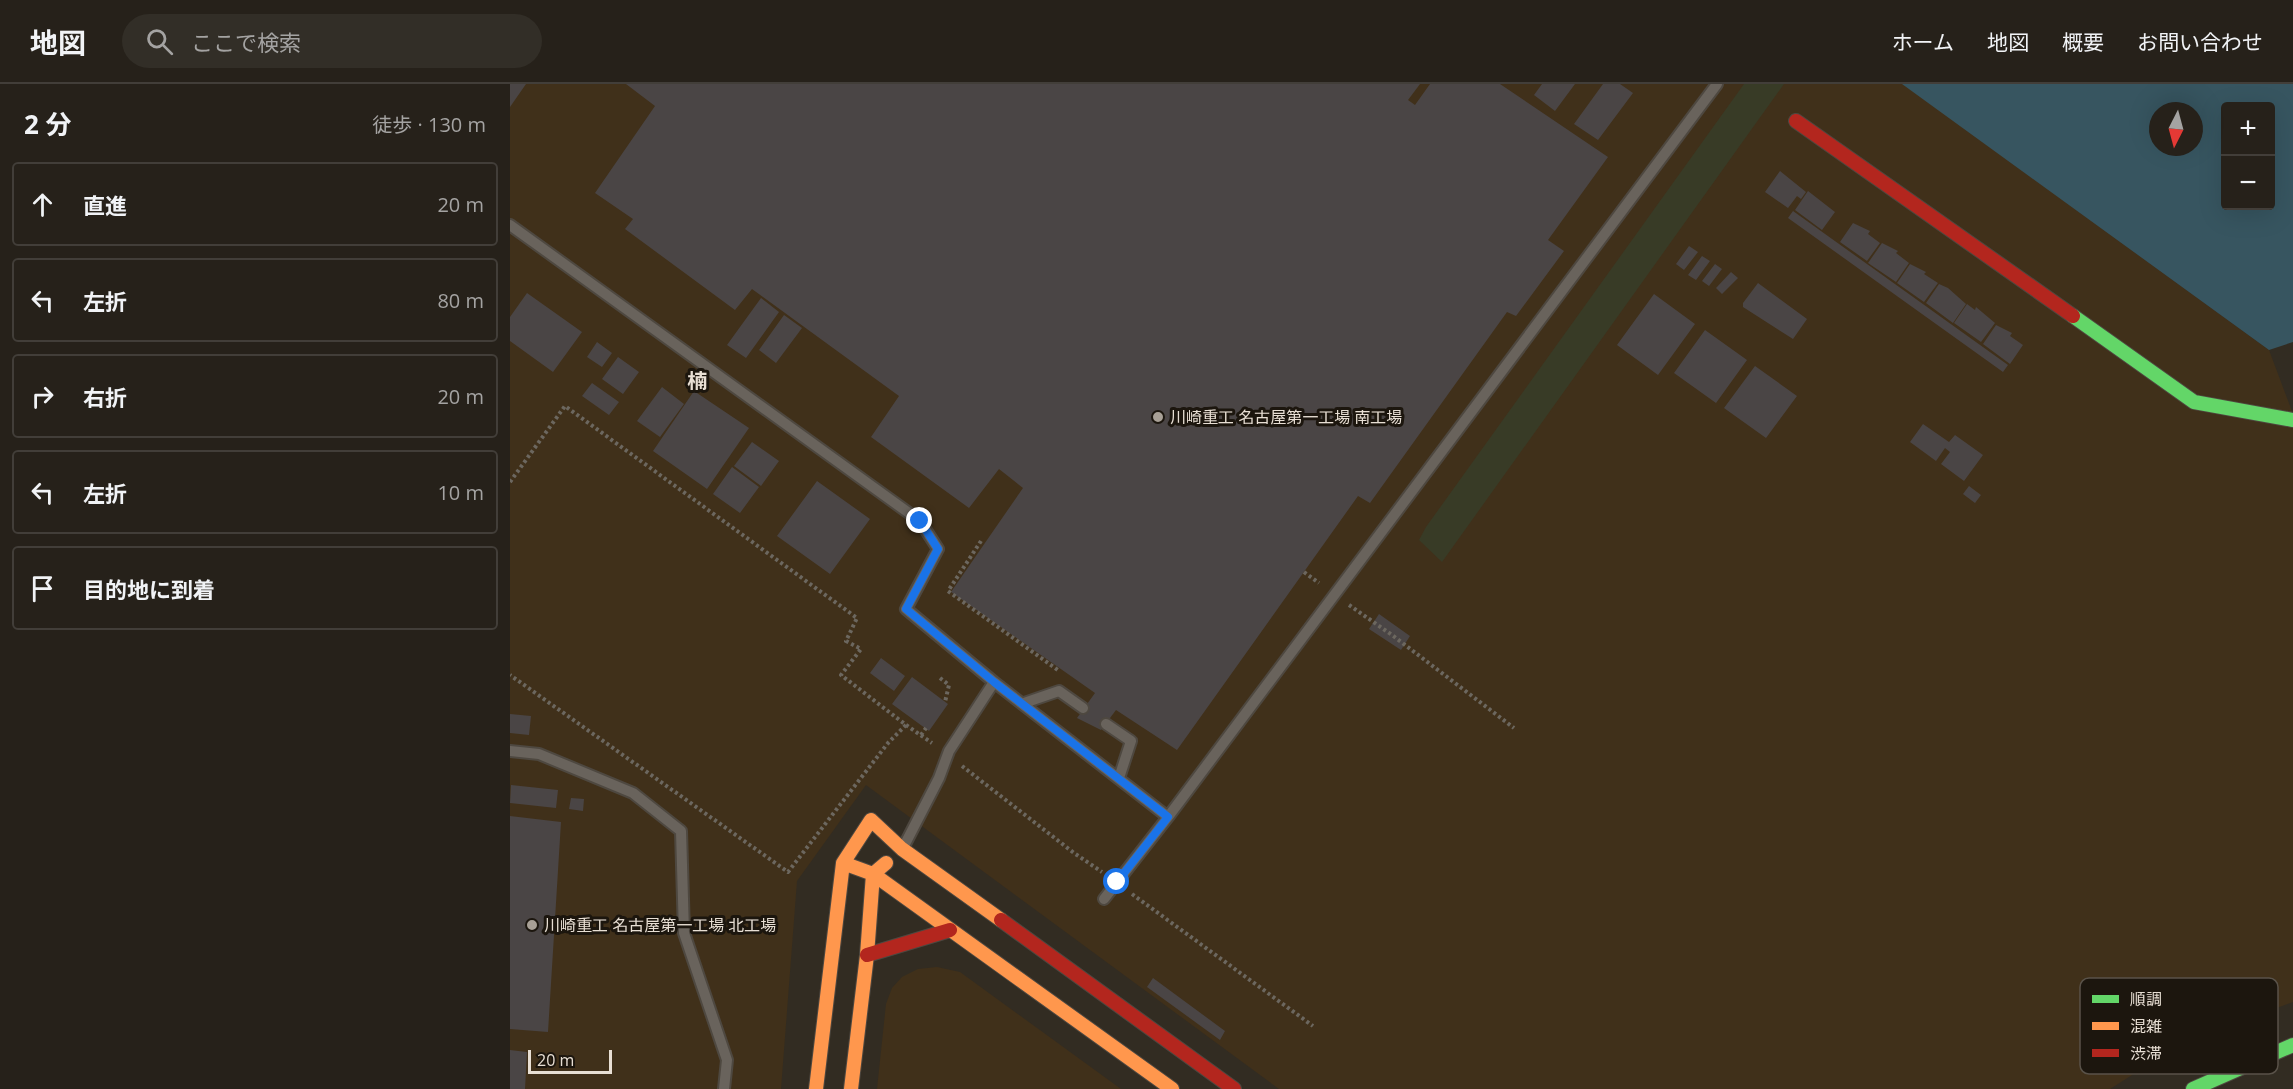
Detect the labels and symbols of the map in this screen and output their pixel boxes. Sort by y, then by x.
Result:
north arrow [2149,102,2203,156]
district label: 楠 [687,367,707,394]
place label: 川崎重工 名古屋第一工場 南工場 [1170,406,1402,428]
marker: 川崎重工 名古屋第一工場 南工場 [1151,410,1165,424]
route end [906,507,932,533]
route start [1103,868,1129,894]
place label: 川崎重工 名古屋第一工場 北工場 [544,914,776,936]
marker: 川崎重工 名古屋第一工場 北工場 [525,918,539,932]
legend [2080,978,2278,1074]
text: 順調 [2130,988,2162,1010]
text: 混雑 [2130,1015,2162,1037]
text: 渋滞 [2130,1042,2162,1064]
scale bar [528,1047,612,1074]

